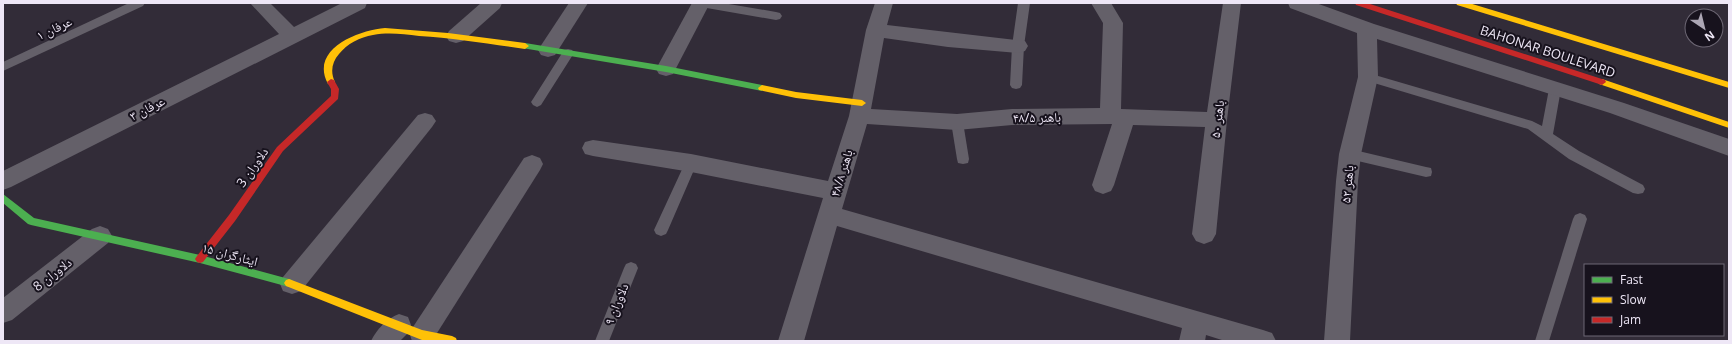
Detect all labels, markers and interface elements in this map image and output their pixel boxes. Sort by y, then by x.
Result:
north arrow [1684,8,1724,48]
street label: عرفان ۱ [33,12,75,44]
street label: BAHONAR BOULEVARD [1478,21,1618,81]
text: N [1702,28,1718,45]
street label: عرفان ۳ [126,91,168,125]
street label: باهنر ۵۰ [1206,99,1228,139]
street label: باهنر ۴۸/۵ [1013,108,1061,126]
street label: دلاوران 3 [232,144,272,190]
street label: باهنر ۴۸/۸ [825,147,857,199]
street label: باهنر ۵۲ [1336,164,1358,204]
street label: ایثارگران ۱۵ [200,238,260,270]
street label: دلاوران 8 [29,253,75,295]
legend [1584,264,1724,336]
text: Fast [1620,271,1643,288]
street label: دلاوران ۹ [600,281,632,327]
text: Slow [1620,291,1647,308]
text: Jam [1619,311,1641,328]

